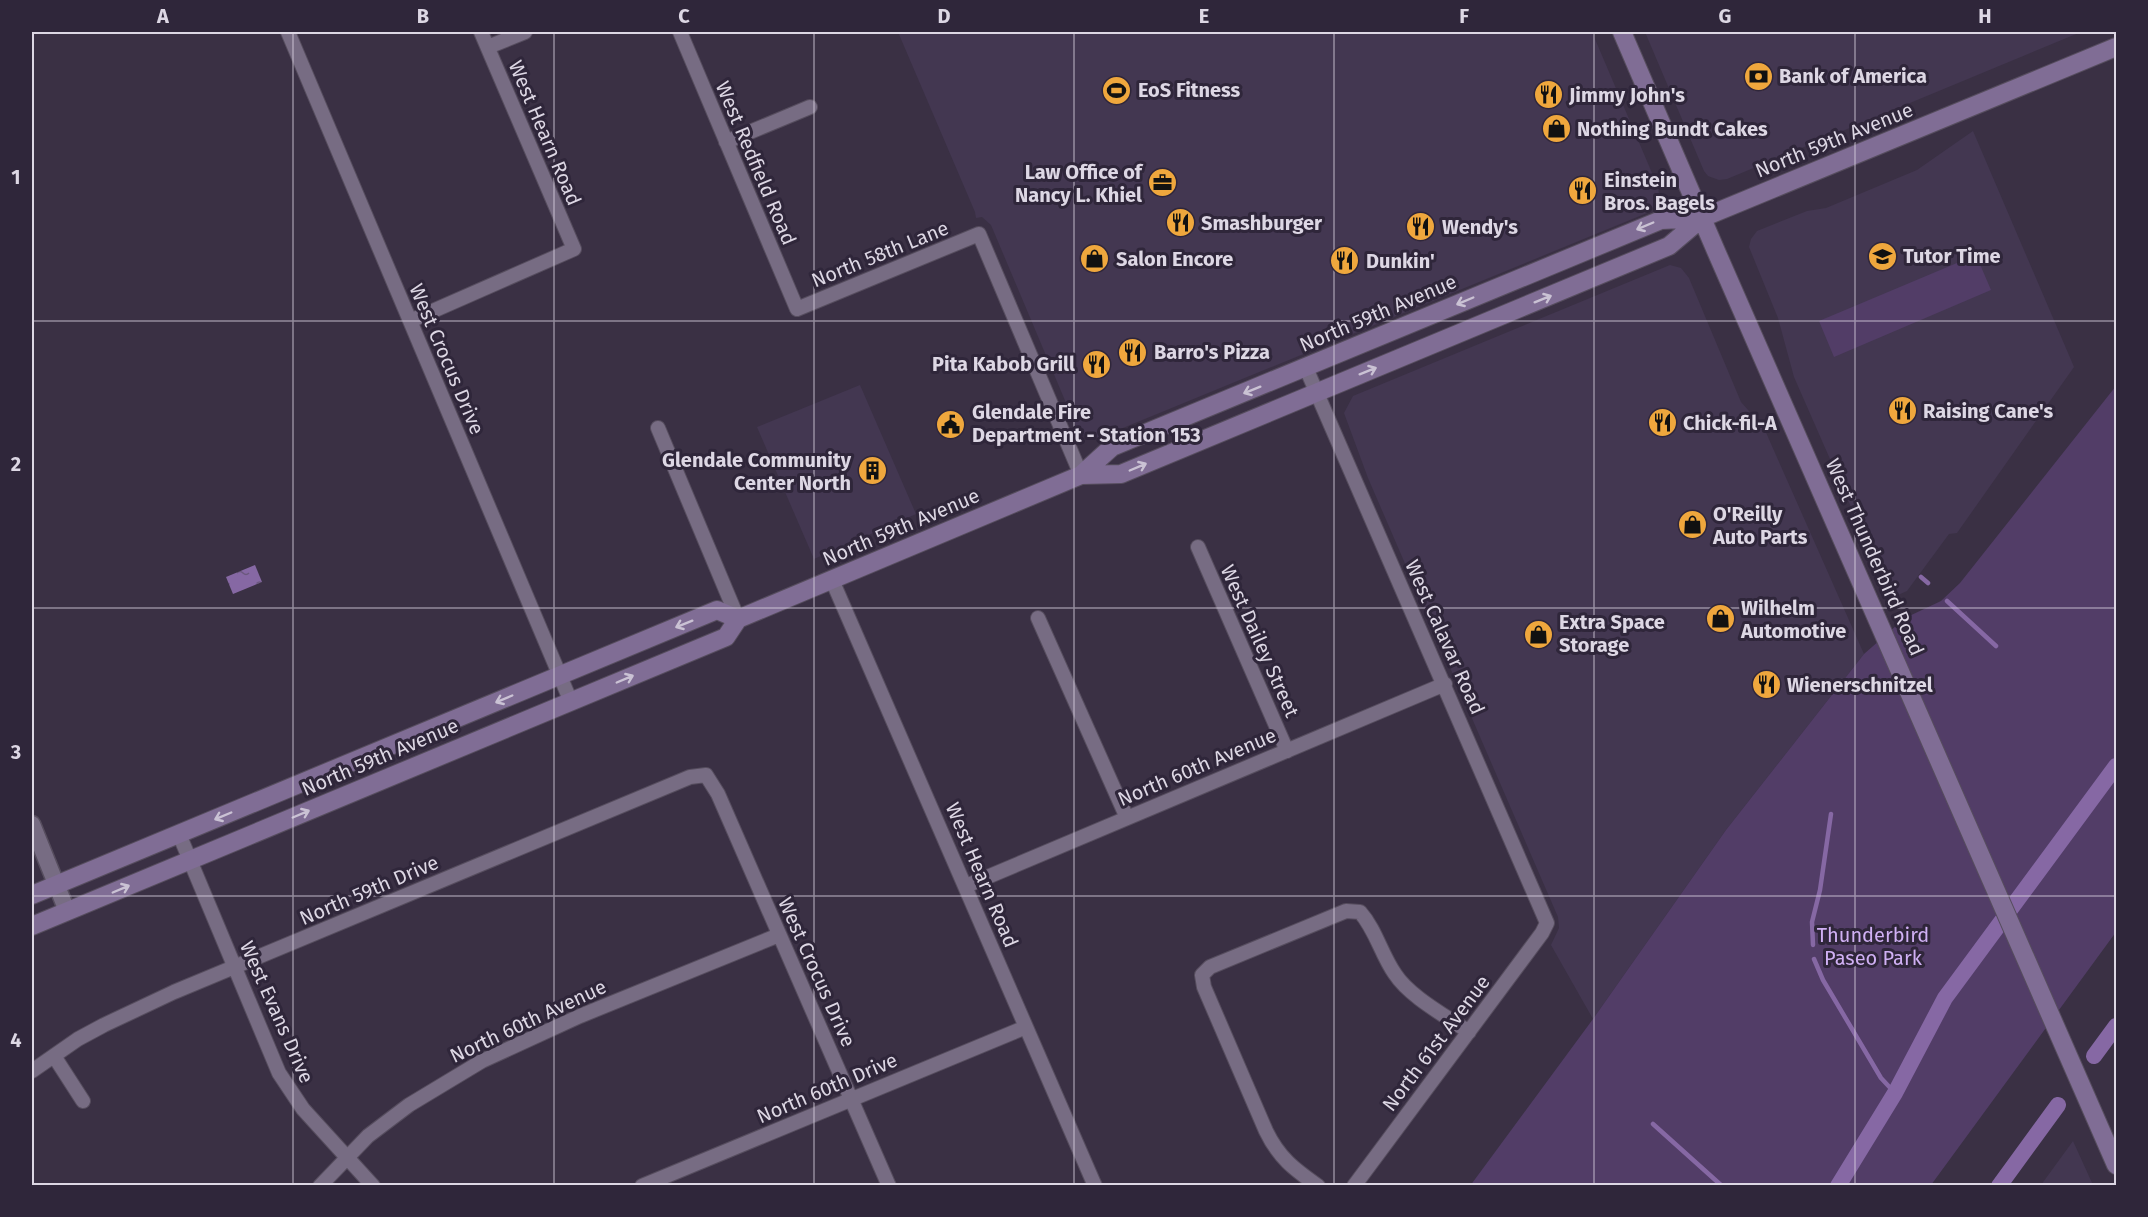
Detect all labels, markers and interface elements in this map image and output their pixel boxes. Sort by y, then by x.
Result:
text: A [156,4,170,28]
text: B [417,4,429,28]
text: C [678,4,690,28]
text: D [937,4,951,28]
text: E [1199,4,1209,28]
text: F [1459,4,1469,28]
text: G [1719,4,1731,28]
text: H [1978,4,1992,28]
street label: West Hearn Road [504,57,586,209]
bank icon: Bank of America [1742,60,1774,92]
place label: Bank of America [1779,64,1927,88]
sports icon: EoS Fitness [1101,74,1133,106]
street label: West Redfield Road [711,78,801,248]
place label: EoS Fitness [1138,78,1241,102]
restaurant icon: Jimmy John's [1532,79,1564,111]
place label: Jimmy John's [1568,83,1685,107]
street label: North 59th Avenue [1752,97,1916,183]
shop icon: Nothing Bundt Cakes [1540,113,1572,145]
place label: Nothing Bundt Cakes [1577,117,1768,141]
place label: Law Office of Nancy L. Khiel [1015,160,1144,207]
text: 1 [11,165,21,189]
office icon: Law Office of Nancy L. Khiel [1147,167,1179,199]
place label: Einstein Bros. Bagels [1604,168,1715,215]
restaurant icon: Einstein Bros. Bagels [1567,175,1599,207]
restaurant icon: Smashburger [1164,207,1196,239]
place label: Smashburger [1201,211,1323,235]
restaurant icon: Wendy's [1405,211,1437,243]
place label: Wendy's [1442,215,1518,239]
street label: North 58th Lane [808,216,952,292]
one-way arrow [1636,221,1655,232]
school or university icon: Tutor Time [1866,240,1898,272]
shop icon: Salon Encore [1079,243,1111,275]
place label: Tutor Time [1903,244,2001,268]
restaurant icon: Dunkin' [1329,245,1361,277]
place label: Salon Encore [1116,247,1233,271]
place label: Dunkin' [1366,249,1435,273]
street label: North 59th Avenue [1296,269,1460,357]
street label: West Crocus Drive [404,280,490,438]
one-way arrow [1533,293,1552,304]
one-way arrow [1456,296,1475,307]
restaurant icon: Barro's Pizza [1117,336,1149,368]
place label: Barro's Pizza [1154,340,1270,364]
restaurant icon: Pita Kabob Grill [1080,348,1112,380]
place label: Pita Kabob Grill [932,352,1075,376]
one-way arrow [1358,365,1376,376]
one-way arrow [1244,385,1262,396]
restaurant icon: Raising Cane's [1886,395,1918,427]
place label: Raising Cane's [1923,399,2054,423]
place label: Glendale Fire Department - Station 153 [972,400,1201,447]
restaurant icon: Chick-fil-A [1646,407,1678,439]
public building icon: Glendale Fire Department - Station 153 [935,408,967,440]
place label: Chick-fil-A [1683,411,1778,435]
place label: Glendale Community Center North [662,448,852,495]
text: 2 [11,452,21,476]
building icon: Glendale Community Center North [856,455,888,487]
street label: West Thunderbird Road [1821,455,1929,659]
one-way arrow [1128,461,1147,472]
street label: North 59th Avenue [819,483,983,571]
place label: O'Reilly Auto Parts [1712,502,1808,549]
shop icon: O'Reilly Auto Parts [1676,509,1708,541]
street label: West Calavar Road [1400,556,1490,718]
street label: West Dailey Street [1216,561,1305,722]
place label: Wilhelm Automotive [1740,596,1846,643]
shop icon: Wilhelm Automotive [1704,603,1736,635]
place label: Extra Space Storage [1559,610,1665,657]
shop icon: Extra Space Storage [1522,618,1554,650]
one-way arrow [676,619,694,630]
restaurant icon: Wienerschnitzel [1750,669,1782,701]
one-way arrow [615,673,633,685]
place label: Wienerschnitzel [1787,673,1933,697]
one-way arrow [495,694,514,705]
street label: North 59th Avenue [298,713,462,801]
street label: North 60th Avenue [1114,723,1280,811]
text: 3 [10,740,21,764]
street label: West Hearn Road [941,799,1023,951]
one-way arrow [291,808,310,819]
one-way arrow [214,811,232,822]
street label: North 59th Drive [296,850,442,930]
one-way arrow [111,883,130,894]
street label: West Crocus Drive [773,893,861,1051]
park label: Thunderbird Paseo Park [1817,923,1929,970]
street label: West Evans Drive [235,937,319,1087]
street label: North 61st Avenue [1377,970,1495,1116]
street label: North 60th Avenue [446,974,610,1068]
text: 4 [10,1028,22,1052]
street label: North 60th Drive [753,1048,901,1128]

